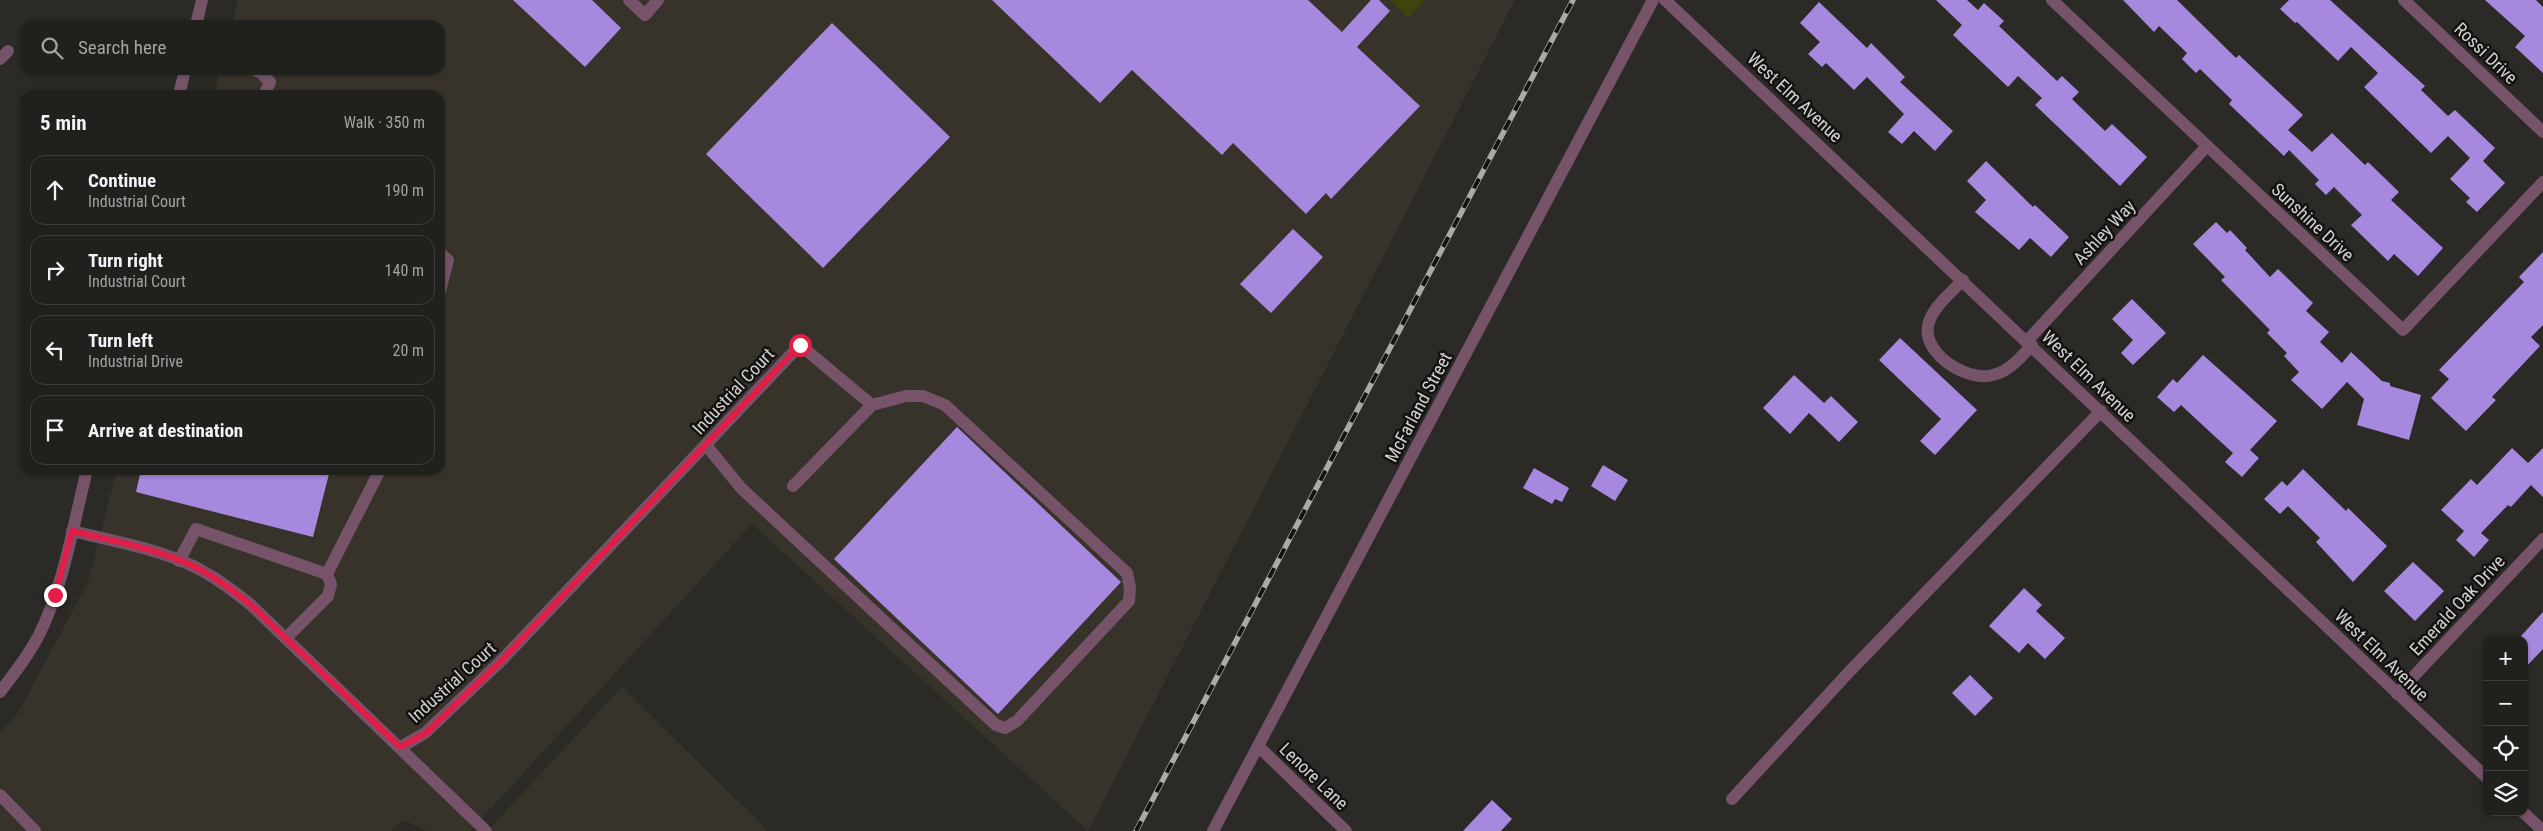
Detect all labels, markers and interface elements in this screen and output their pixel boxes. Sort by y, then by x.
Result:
street label: Rossi Drive [2450,18,2522,88]
search box [20,20,445,75]
icon: search [38,34,66,62]
text: Search here [78,36,166,59]
street label: West Elm Avenue [1743,48,1847,146]
text: 5 min [40,111,87,135]
text: Walk · 350 m [344,113,425,132]
text: Continue [88,169,156,192]
icon: ahead [41,176,69,204]
street label: Sunshine Drive [2267,179,2359,265]
text: 190 m [385,181,424,200]
text: Industrial Court [88,192,186,211]
street label: Ashley Way [2069,195,2140,269]
text: Turn right [88,249,163,272]
icon: right [41,256,69,284]
text: 140 m [385,261,424,280]
text: Industrial Court [88,272,186,291]
street label: West Elm Avenue [2038,326,2140,426]
text: Turn left [88,329,153,352]
route start [789,334,812,357]
icon: left [41,336,69,364]
text: 20 m [392,341,424,360]
street label: Industrial Court [688,344,778,438]
street label: McFarland Street [1380,349,1456,465]
text: Industrial Drive [88,352,183,371]
icon: arrive [41,416,69,444]
text: Arrive at destination [88,419,243,442]
street label: Emerald Oak Drive [2405,550,2509,660]
route end [44,584,67,607]
street label: West Elm Avenue [2331,605,2433,705]
map controls [2483,636,2528,816]
button: + [2483,636,2528,681]
street label: Industrial Court [404,637,500,727]
button: − [2483,681,2528,726]
button: locate [2483,726,2528,771]
street label: Lenore Lane [1275,738,1353,814]
button: layers [2483,771,2528,816]

